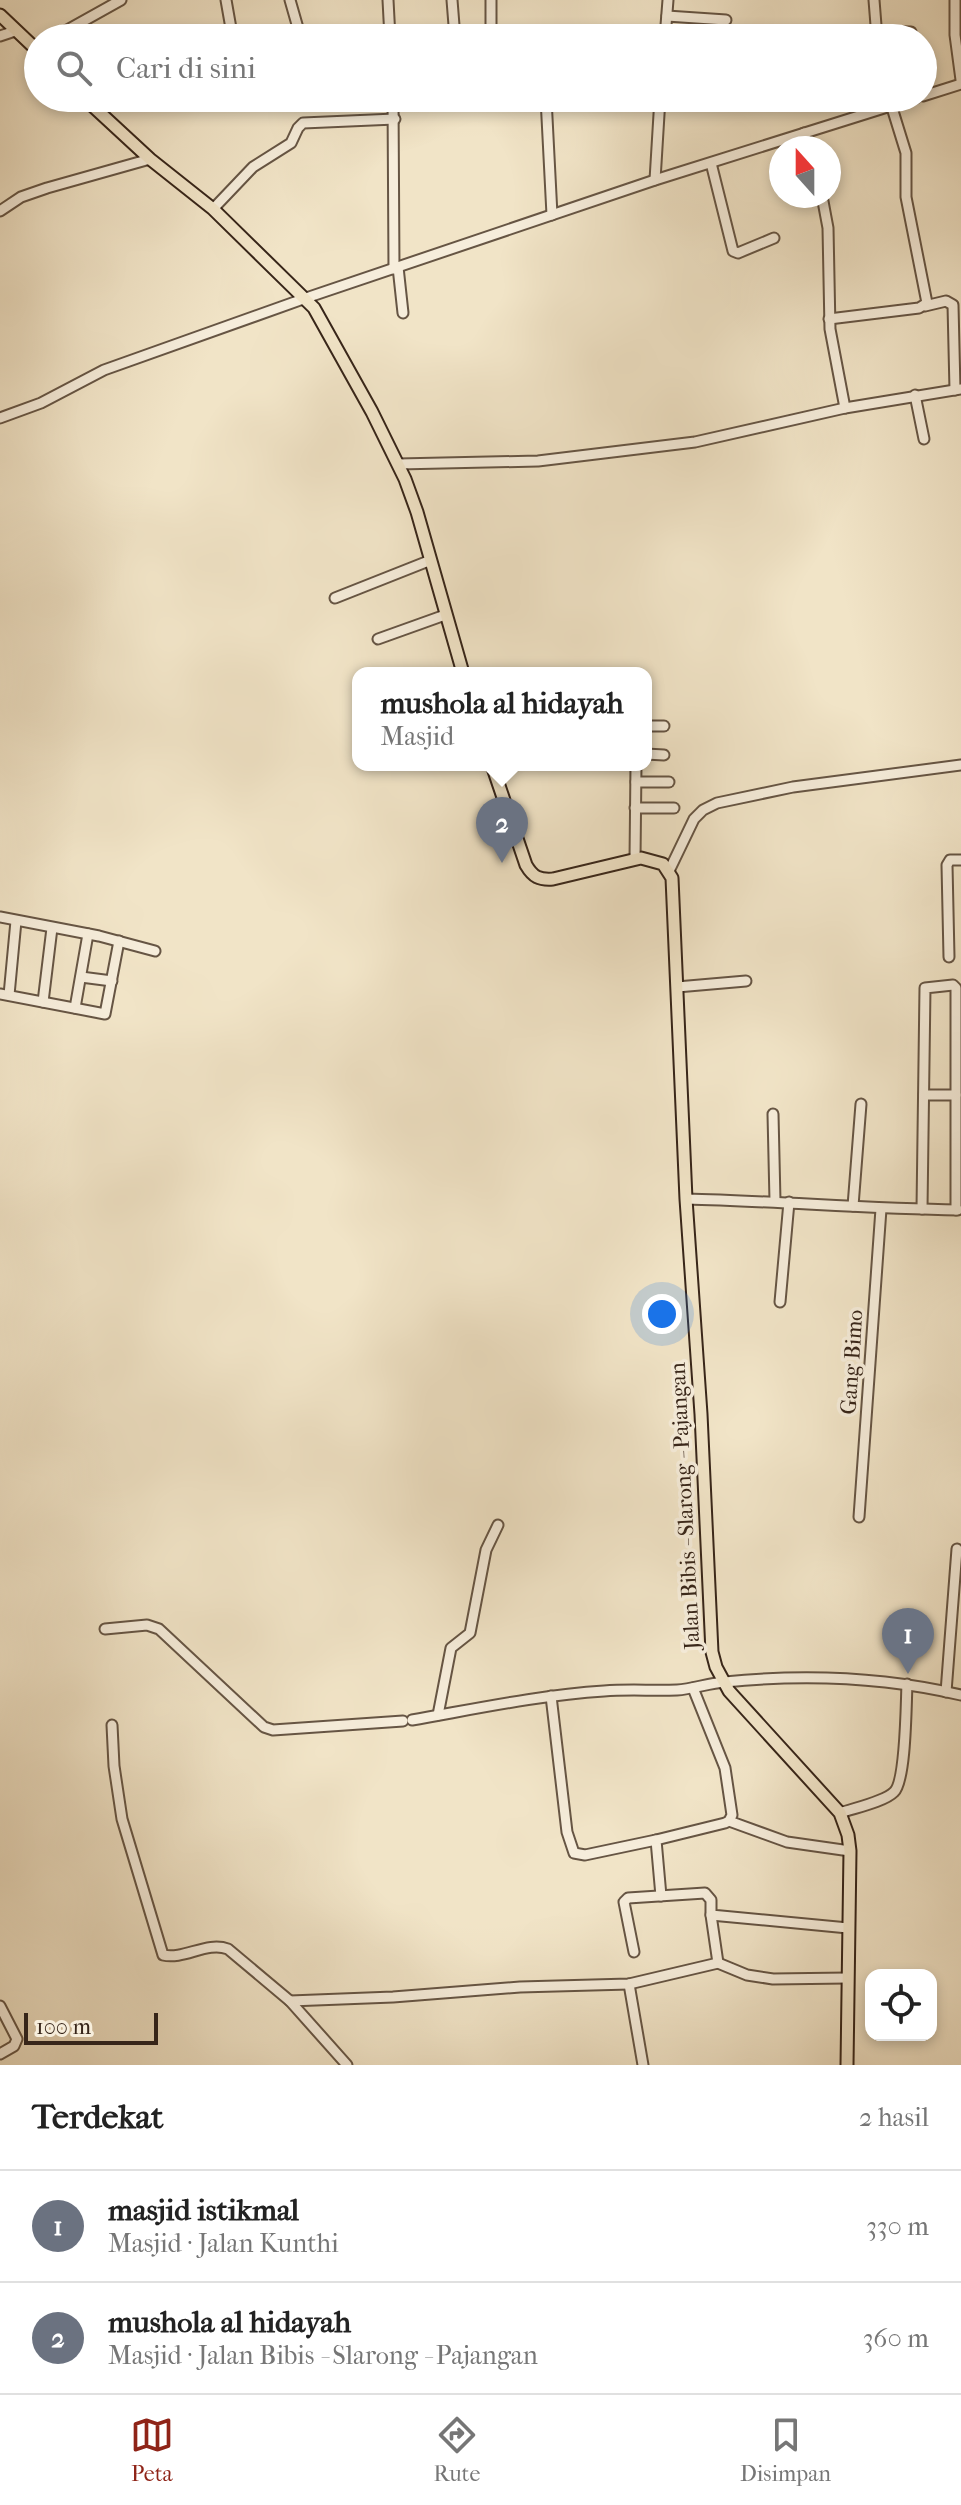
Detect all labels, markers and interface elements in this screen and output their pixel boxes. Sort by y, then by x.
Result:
search box [24,24,937,112]
icon: search [52,46,96,90]
text: Cari di sini [116,51,256,86]
north arrow [769,136,841,208]
popup [352,667,652,771]
text: mushola al hidayah [380,686,624,721]
text: Masjid [380,721,454,752]
pin: 2 [476,797,528,863]
your location [642,1294,682,1334]
street label: Gang Bimo [835,1309,869,1415]
street label: Jalan Bibis - Slarong - Pajangan [664,1362,706,1652]
pin: 1 [882,1608,934,1674]
map controls [865,1969,937,2041]
button: locate [865,1969,937,2041]
scale bar [24,2009,158,2045]
text: 100 m [36,2014,91,2040]
text: Terdekat [32,2097,163,2137]
text: 2 hasil [859,2102,929,2133]
text: masjid istikmal [108,2193,299,2228]
text: 1 [53,2211,63,2242]
text: 330 m [866,2211,929,2242]
text: Masjid · Jalan Kunthi [108,2228,339,2259]
text: mushola al hidayah [108,2305,351,2340]
text: 2 [51,2323,65,2354]
text: 360 m [863,2323,929,2354]
text: Masjid · Jalan Bibis - Slarong - Pajangan [108,2340,538,2371]
tab: Peta [130,2413,174,2487]
tab: Rute [434,2413,480,2487]
tab: Disimpan [740,2413,831,2487]

